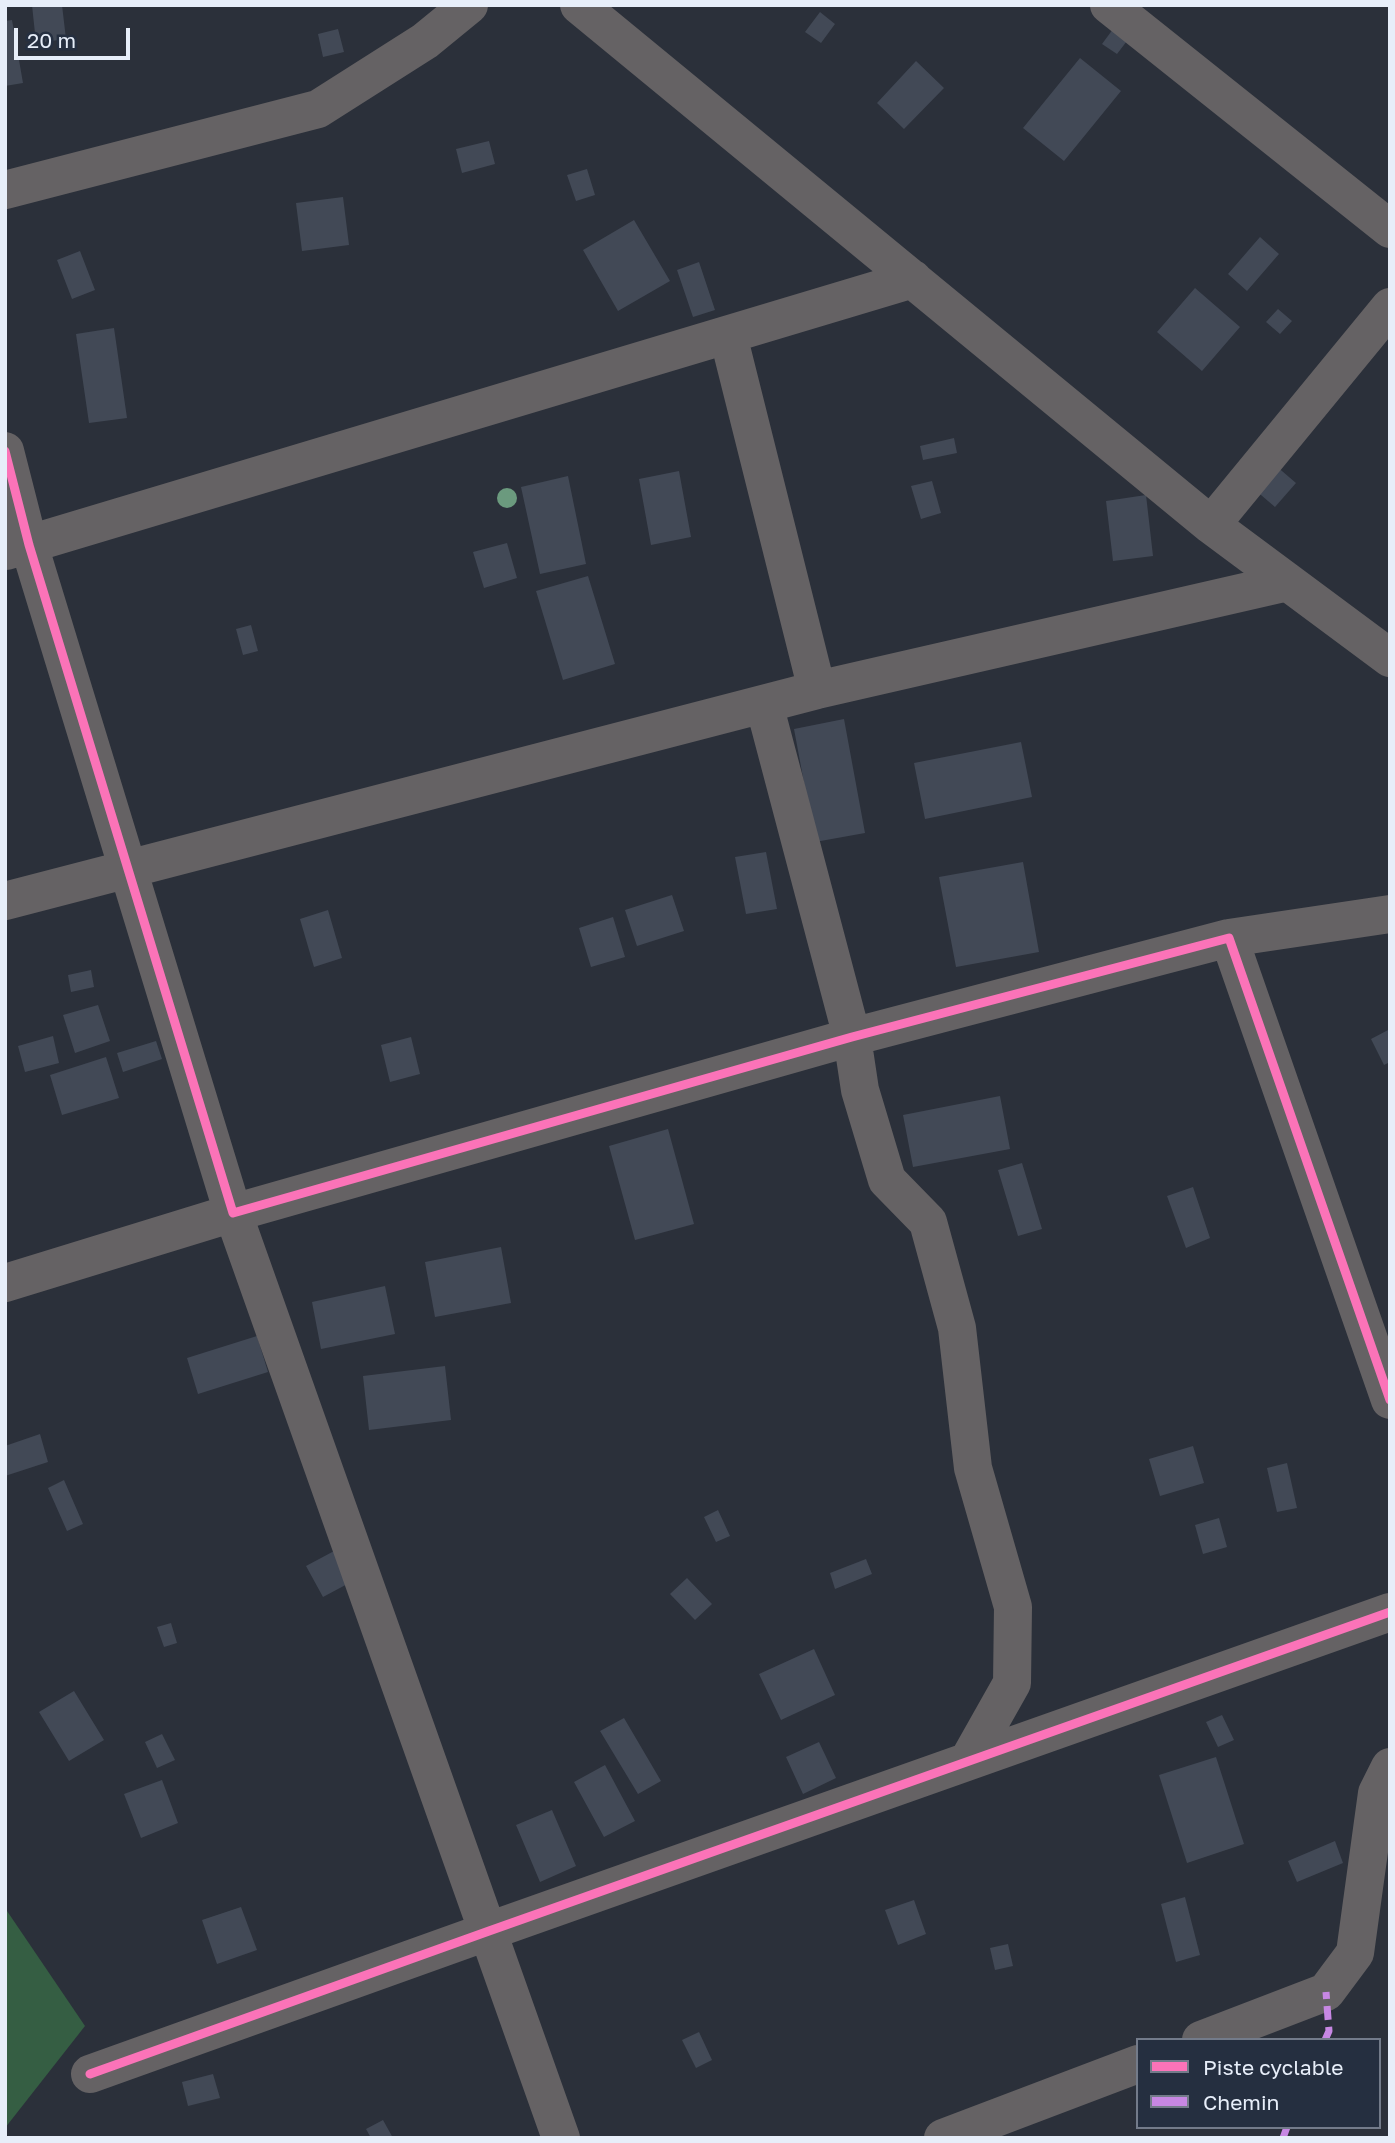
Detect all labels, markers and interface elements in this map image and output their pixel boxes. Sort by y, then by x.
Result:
scale bar [18,14,133,58]
text: 20 m [27,27,76,53]
legend [1136,2038,1381,2129]
text: Piste cyclable [1203,2054,1343,2080]
text: Chemin [1203,2089,1280,2115]

